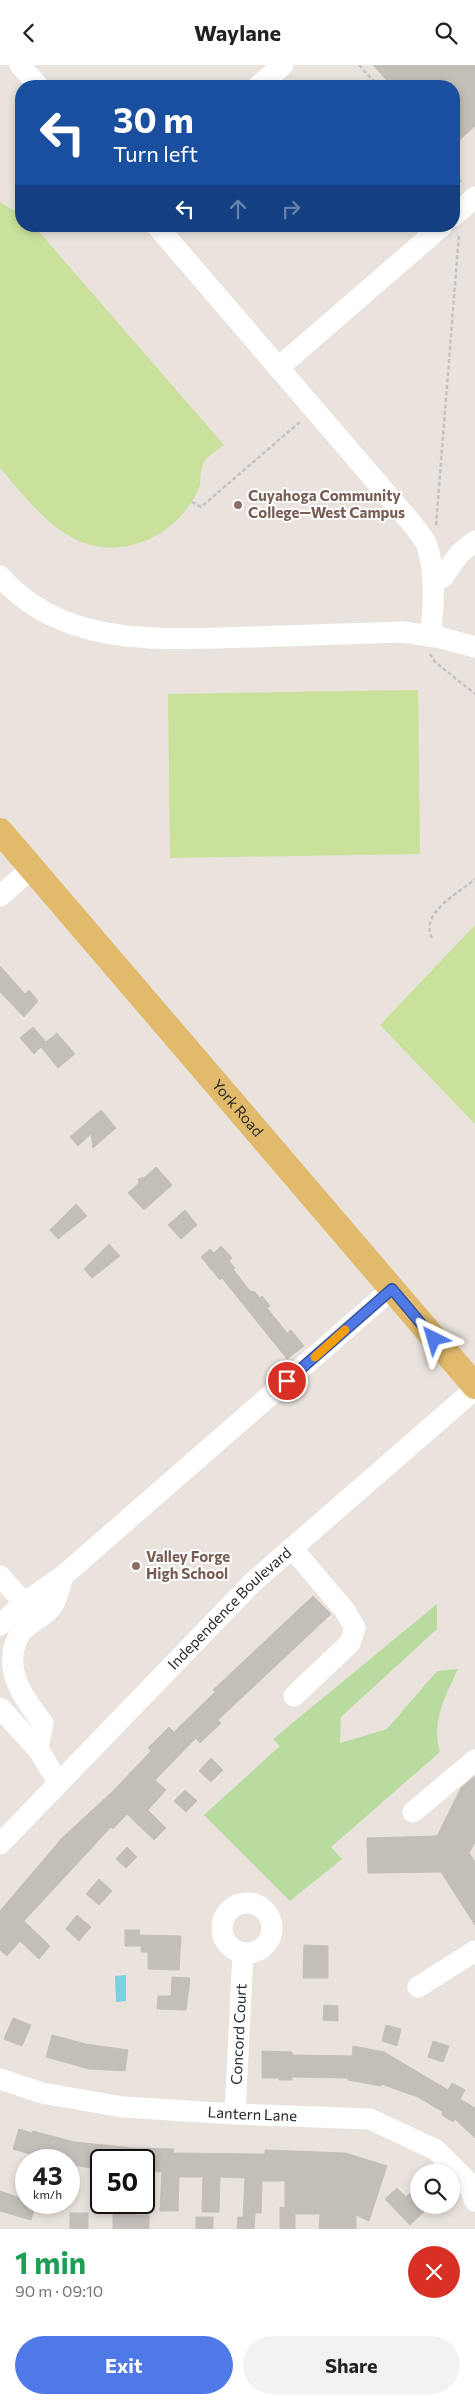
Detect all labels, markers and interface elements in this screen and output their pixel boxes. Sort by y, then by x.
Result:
icon: back [15,19,43,47]
text: Waylane [194,19,281,46]
icon: search [432,19,460,47]
text: 30 m [113,97,194,140]
icon: left [30,100,95,165]
text: Turn left [113,140,198,167]
icon: left [171,195,199,223]
icon: ahead [224,195,252,223]
icon: right [277,195,305,223]
place label: Cuyahoga Community College—West Campus [248,486,405,521]
marker: Cuyahoga Community College—West Campus [232,499,244,511]
street label: York Road [209,1075,268,1140]
position arrow [407,1312,459,1364]
pin [266,1360,308,1402]
icon: arrive [273,1367,301,1395]
street label: Independence Boulevard [163,1543,295,1673]
place label: Valley Forge High School [146,1547,230,1582]
marker: Valley Forge High School [130,1560,142,1572]
street label: Concord Court [226,1983,249,2085]
street label: Lantern Lane [207,2102,297,2124]
speed limit sign: 50 [90,2149,155,2214]
text: 43 [33,2160,62,2190]
map controls [410,2164,460,2214]
button: search [410,2164,460,2214]
text: km/h [33,2187,62,2201]
text: 1 min [15,2243,86,2280]
button: close [408,2246,460,2298]
text: 90 m · 09:10 [15,2281,103,2300]
button: Exit [15,2336,233,2394]
button: Share [243,2336,460,2394]

